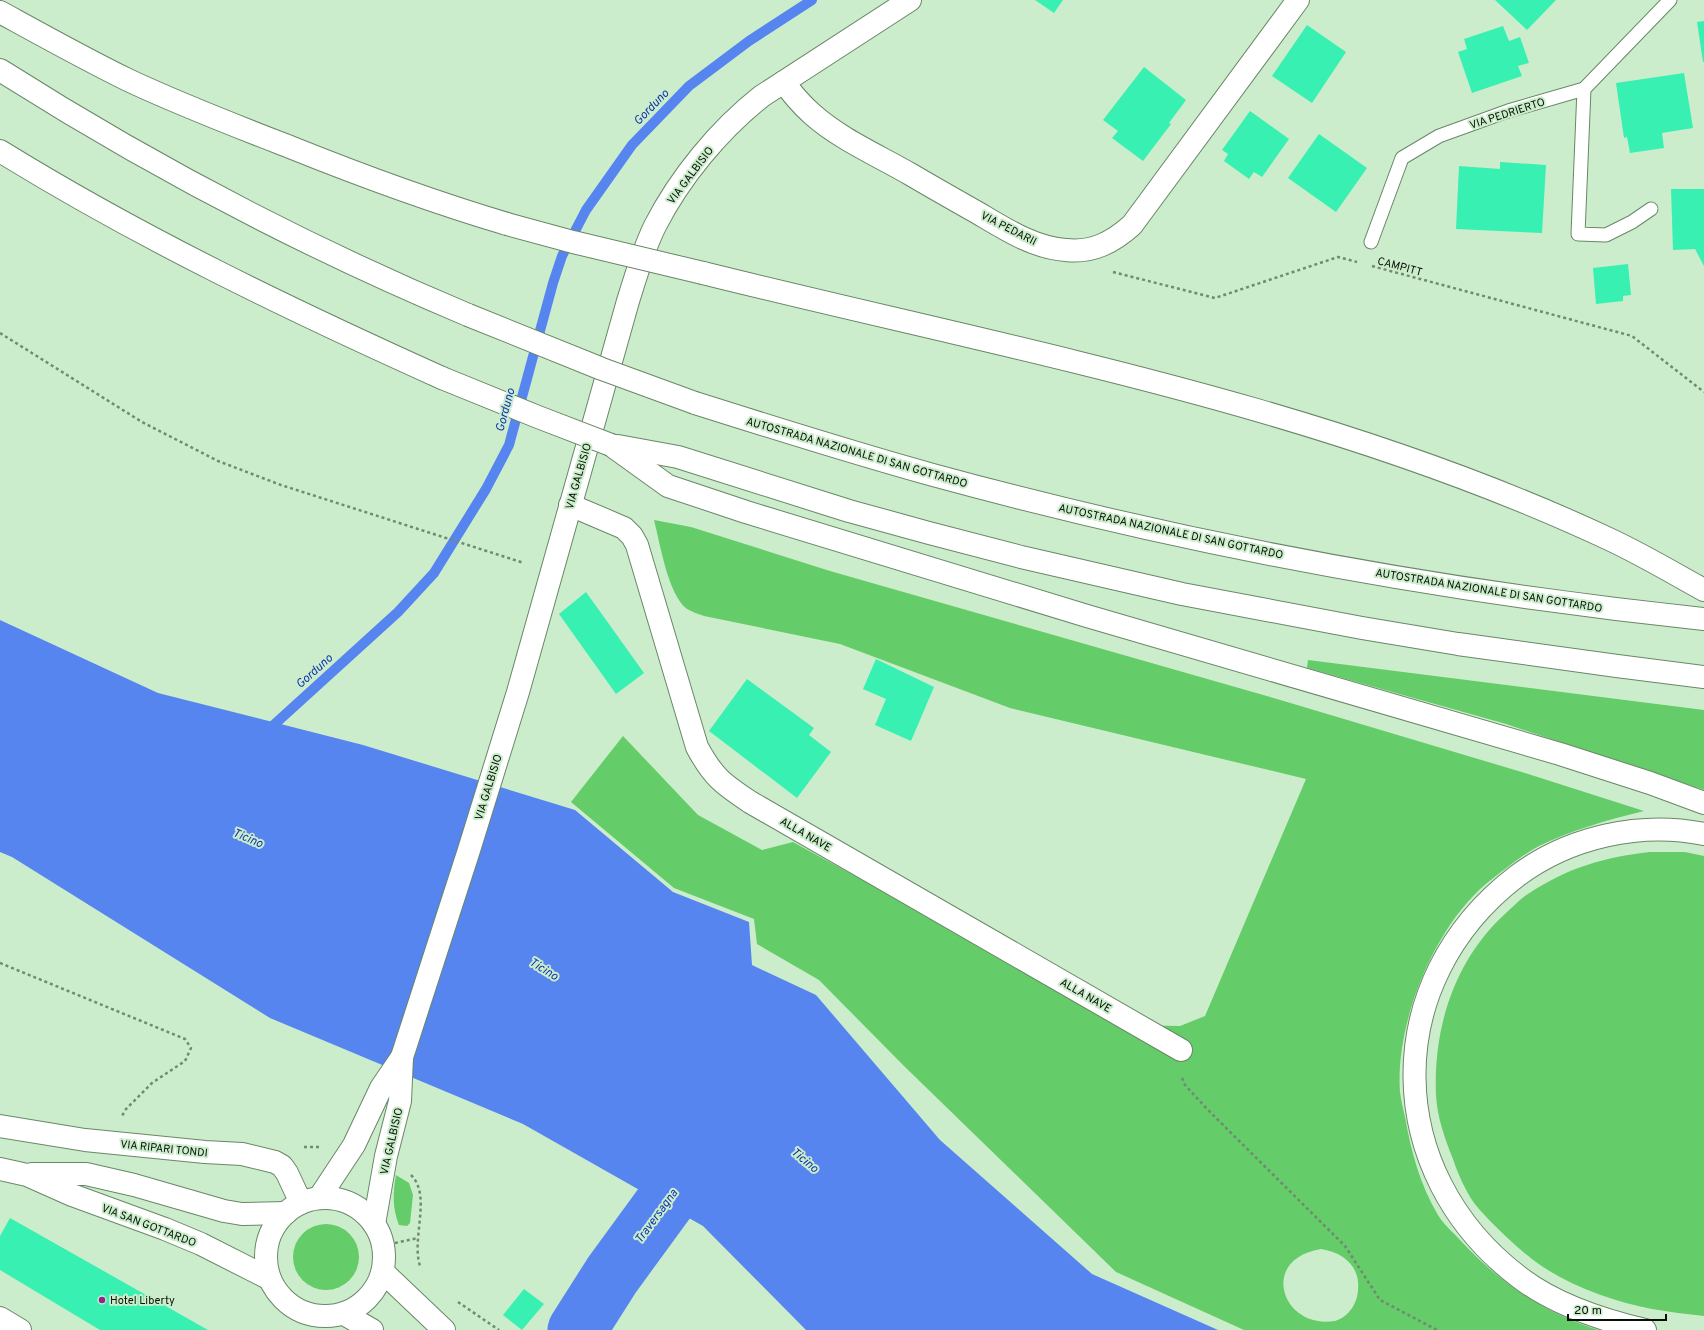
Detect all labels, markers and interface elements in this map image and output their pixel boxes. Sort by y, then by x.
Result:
water label: Gorduno [631,86,673,129]
street label: VIA PEDRIERTO [1468,95,1547,133]
street label: VIA GALBISIO [665,144,717,207]
street label: VIA PEDARII [978,209,1039,249]
street label: CAMPITT [1376,254,1424,280]
water label: Gorduno [492,386,520,434]
street label: AUTOSTRADA NAZIONALE DI SAN GOTTARDO [745,415,969,491]
street label: VIA GALBISIO [563,441,595,511]
street label: AUTOSTRADA NAZIONALE DI SAN GOTTARDO [1057,501,1284,563]
street label: AUTOSTRADA NAZIONALE DI SAN GOTTARDO [1374,566,1603,616]
water label: Gorduno [293,651,337,693]
street label: VIA GALBISIO [472,753,506,822]
street label: ALLA NAVE [777,815,834,855]
water label: Ticino [230,825,266,853]
water label: Ticino [526,955,562,985]
street label: ALLA NAVE [1057,976,1114,1016]
street label: VIA GALBISIO [377,1106,406,1176]
street label: VIA RIPARI TONDI [119,1137,208,1161]
water label: Ticino [787,1145,822,1177]
water label: Traversagna [632,1186,682,1247]
street label: VIA SAN GOTTARDO [99,1201,198,1250]
place label: Hotel Liberty [110,1294,175,1308]
marker: Hotel Liberty [97,1295,107,1305]
scale bar [1568,1296,1666,1322]
text: 20 m [1574,1303,1602,1319]

